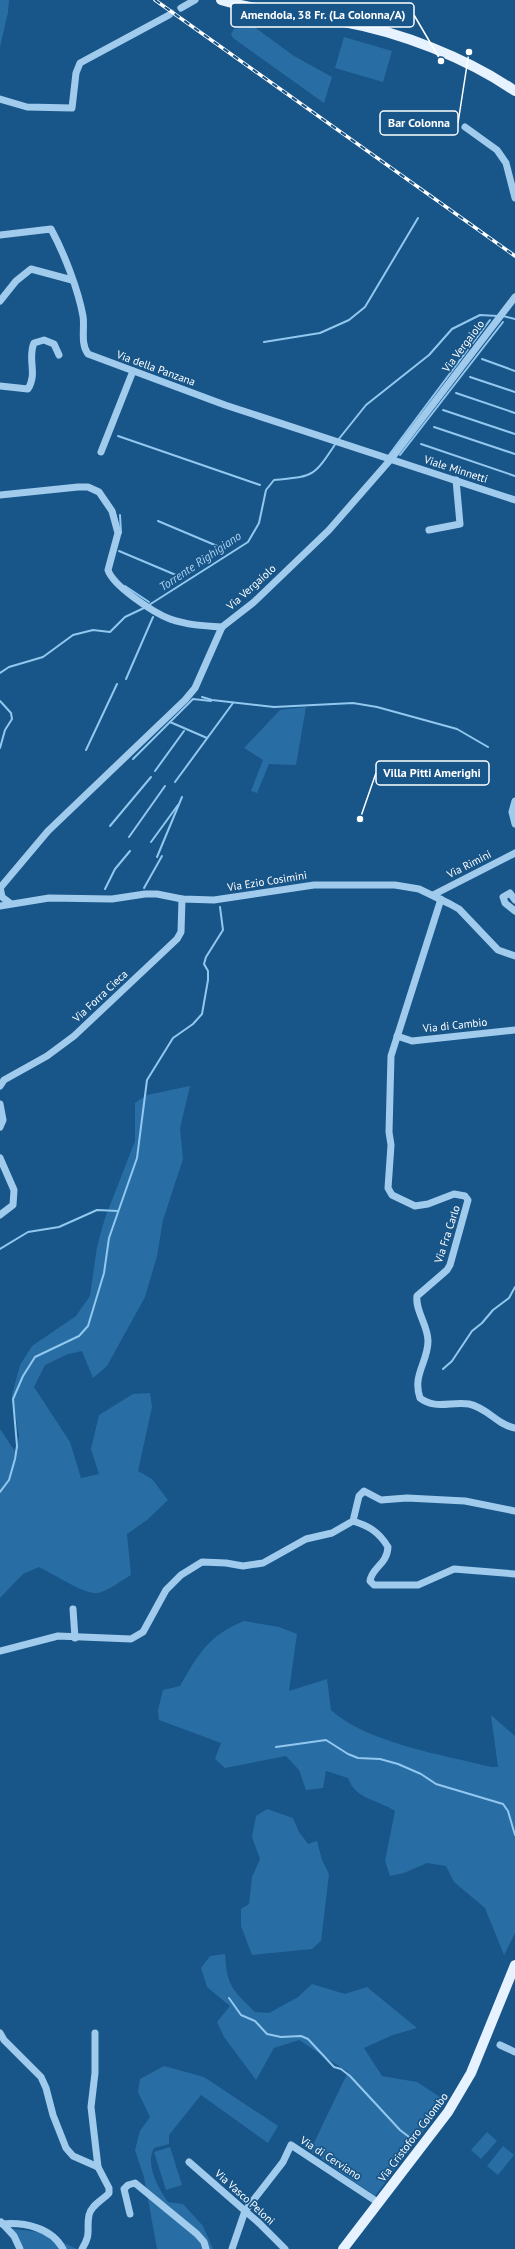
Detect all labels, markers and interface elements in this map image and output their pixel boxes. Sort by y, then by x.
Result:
callout: Amendola, 38 Fr. (La Colonna/A) [231,3,414,27]
text: Amendola, 38 Fr. (La Colonna/A) [240,7,406,22]
callout: Bar Colonna [380,111,458,135]
text: Bar Colonna [388,115,450,130]
street label: Via Vergaiolo [438,317,487,376]
street label: Via della Panzana [114,347,197,389]
street label: Viale Minnetti [421,452,490,486]
water label: Torrente Righigiano [156,528,244,594]
street label: Via Vergaiolo [223,561,279,613]
callout: Villa Pitti Amerighi [376,761,489,785]
text: Villa Pitti Amerighi [382,765,481,780]
street label: Via Rimini [444,847,494,882]
street label: Via Ezio Cosimini [225,868,308,894]
street label: Via Forra Cieca [69,967,130,1026]
street label: Via di Cambio [421,1015,488,1035]
street label: Via Fra Carlo [431,1203,463,1266]
street label: Via Cristoforo Colombo [374,2090,451,2185]
street label: Via di Cerviano [297,2132,364,2183]
street label: Via Vasco Peloni [211,2166,278,2228]

